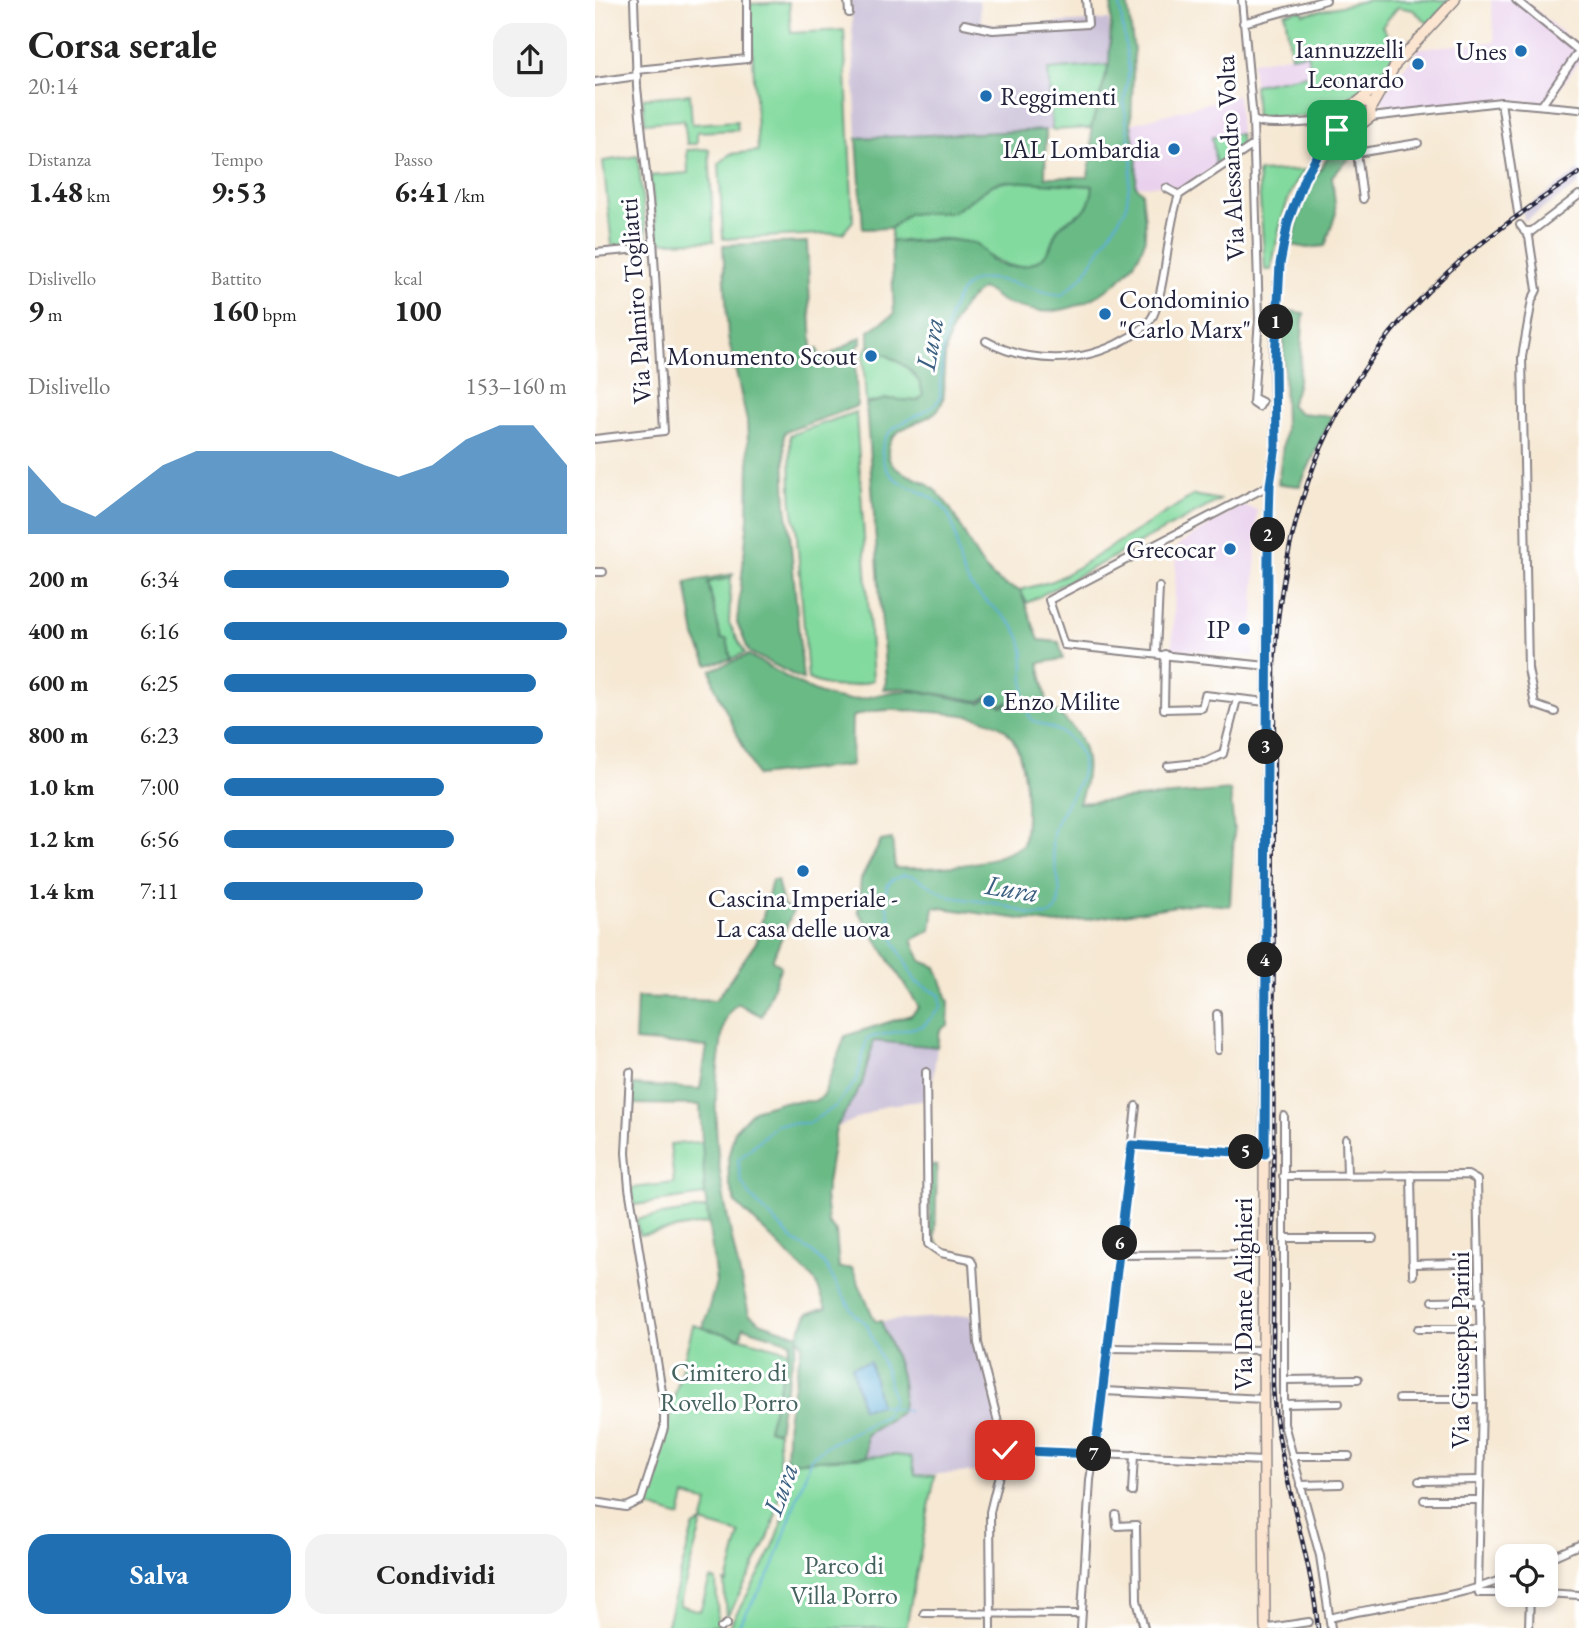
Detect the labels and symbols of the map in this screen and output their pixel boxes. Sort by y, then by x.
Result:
place label: Iannuzzelli Leonardo [1295,32,1404,96]
place label: Unes [1456,34,1507,68]
marker: Unes [1513,43,1529,59]
street label: Via Alessandro Volta [1208,54,1252,262]
marker: Iannuzzelli Leonardo [1410,56,1426,72]
place label: Reggimenti [1000,79,1116,113]
marker: Reggimenti [978,88,994,104]
pin [1307,100,1367,160]
place label: IAL Lombardia [1003,132,1161,166]
marker: IAL Lombardia [1166,141,1182,157]
street label: Via Palmiro Togliatti [611,197,659,405]
place label: Condominio "Carlo Marx" [1119,282,1251,346]
pin: 1 [1259,304,1293,340]
marker: Condominio "Carlo Marx" [1097,306,1113,322]
water label: Lura [906,315,951,374]
place label: Monumento Scout [667,339,857,373]
marker: Monumento Scout [863,348,879,364]
pin: 2 [1251,518,1285,552]
place label: Grecocar [1126,532,1216,566]
marker: Grecocar [1222,541,1238,557]
place label: IP [1207,612,1230,646]
marker: IP [1236,621,1252,637]
place label: Enzo Milite [1003,684,1120,718]
marker: Enzo Milite [981,693,997,709]
pin: 3 [1249,730,1283,764]
marker: Cascina Imperiale - La casa delle uova [795,863,811,879]
water label: Lura [982,866,1041,910]
place label: Cascina Imperiale - La casa delle uova [708,881,898,945]
pin: 4 [1247,942,1283,978]
pin: 5 [1229,1134,1263,1170]
street label: Via Dante Alighieri [1226,1198,1260,1390]
pin: 6 [1103,1226,1137,1260]
street label: Via Giuseppe Parini [1443,1251,1477,1449]
park label: Cimitero di Rovello Porro [660,1355,798,1419]
pin [975,1420,1035,1480]
pin: 7 [1077,1436,1111,1472]
water label: Lura [754,1458,806,1521]
park label: Parco di Villa Porro [790,1548,898,1612]

